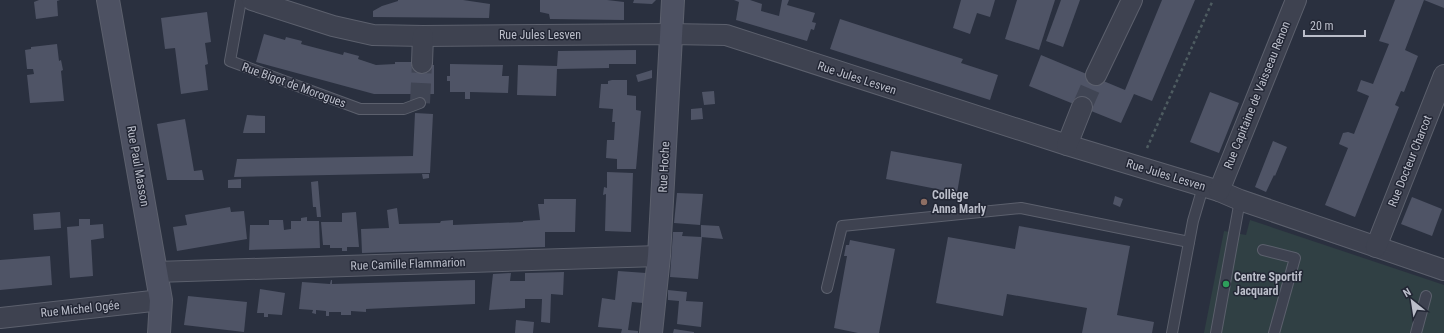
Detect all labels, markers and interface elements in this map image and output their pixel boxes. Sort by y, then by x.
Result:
scale bar [1304,12,1365,38]
street label: Rue Capitaine de Vaisseau Renon [1221,19,1293,171]
text: 20 m [1310,19,1334,33]
street label: Rue Jules Lesven [499,28,581,42]
street label: Rue Jules Lesven [816,59,898,97]
street label: Rue Bigot de Morogues [240,60,348,110]
street label: Rue Docteur Charcot [1385,113,1435,209]
street label: Rue Paul Masson [124,125,152,208]
street label: Rue Hoche [656,141,672,193]
street label: Rue Jules Lesven [1125,156,1207,194]
place label: Collège Anna Marly [932,188,987,216]
marker: Collège Anna Marly [919,197,929,207]
street label: Rue Camille Flammarion [350,255,466,273]
place label: Centre Sportif Jacquard [1234,270,1302,298]
marker: Centre Sportif Jacquard [1221,279,1231,289]
north arrow [1392,281,1432,321]
text: N [1401,285,1414,300]
street label: Rue Michel Ogée [40,298,120,320]

